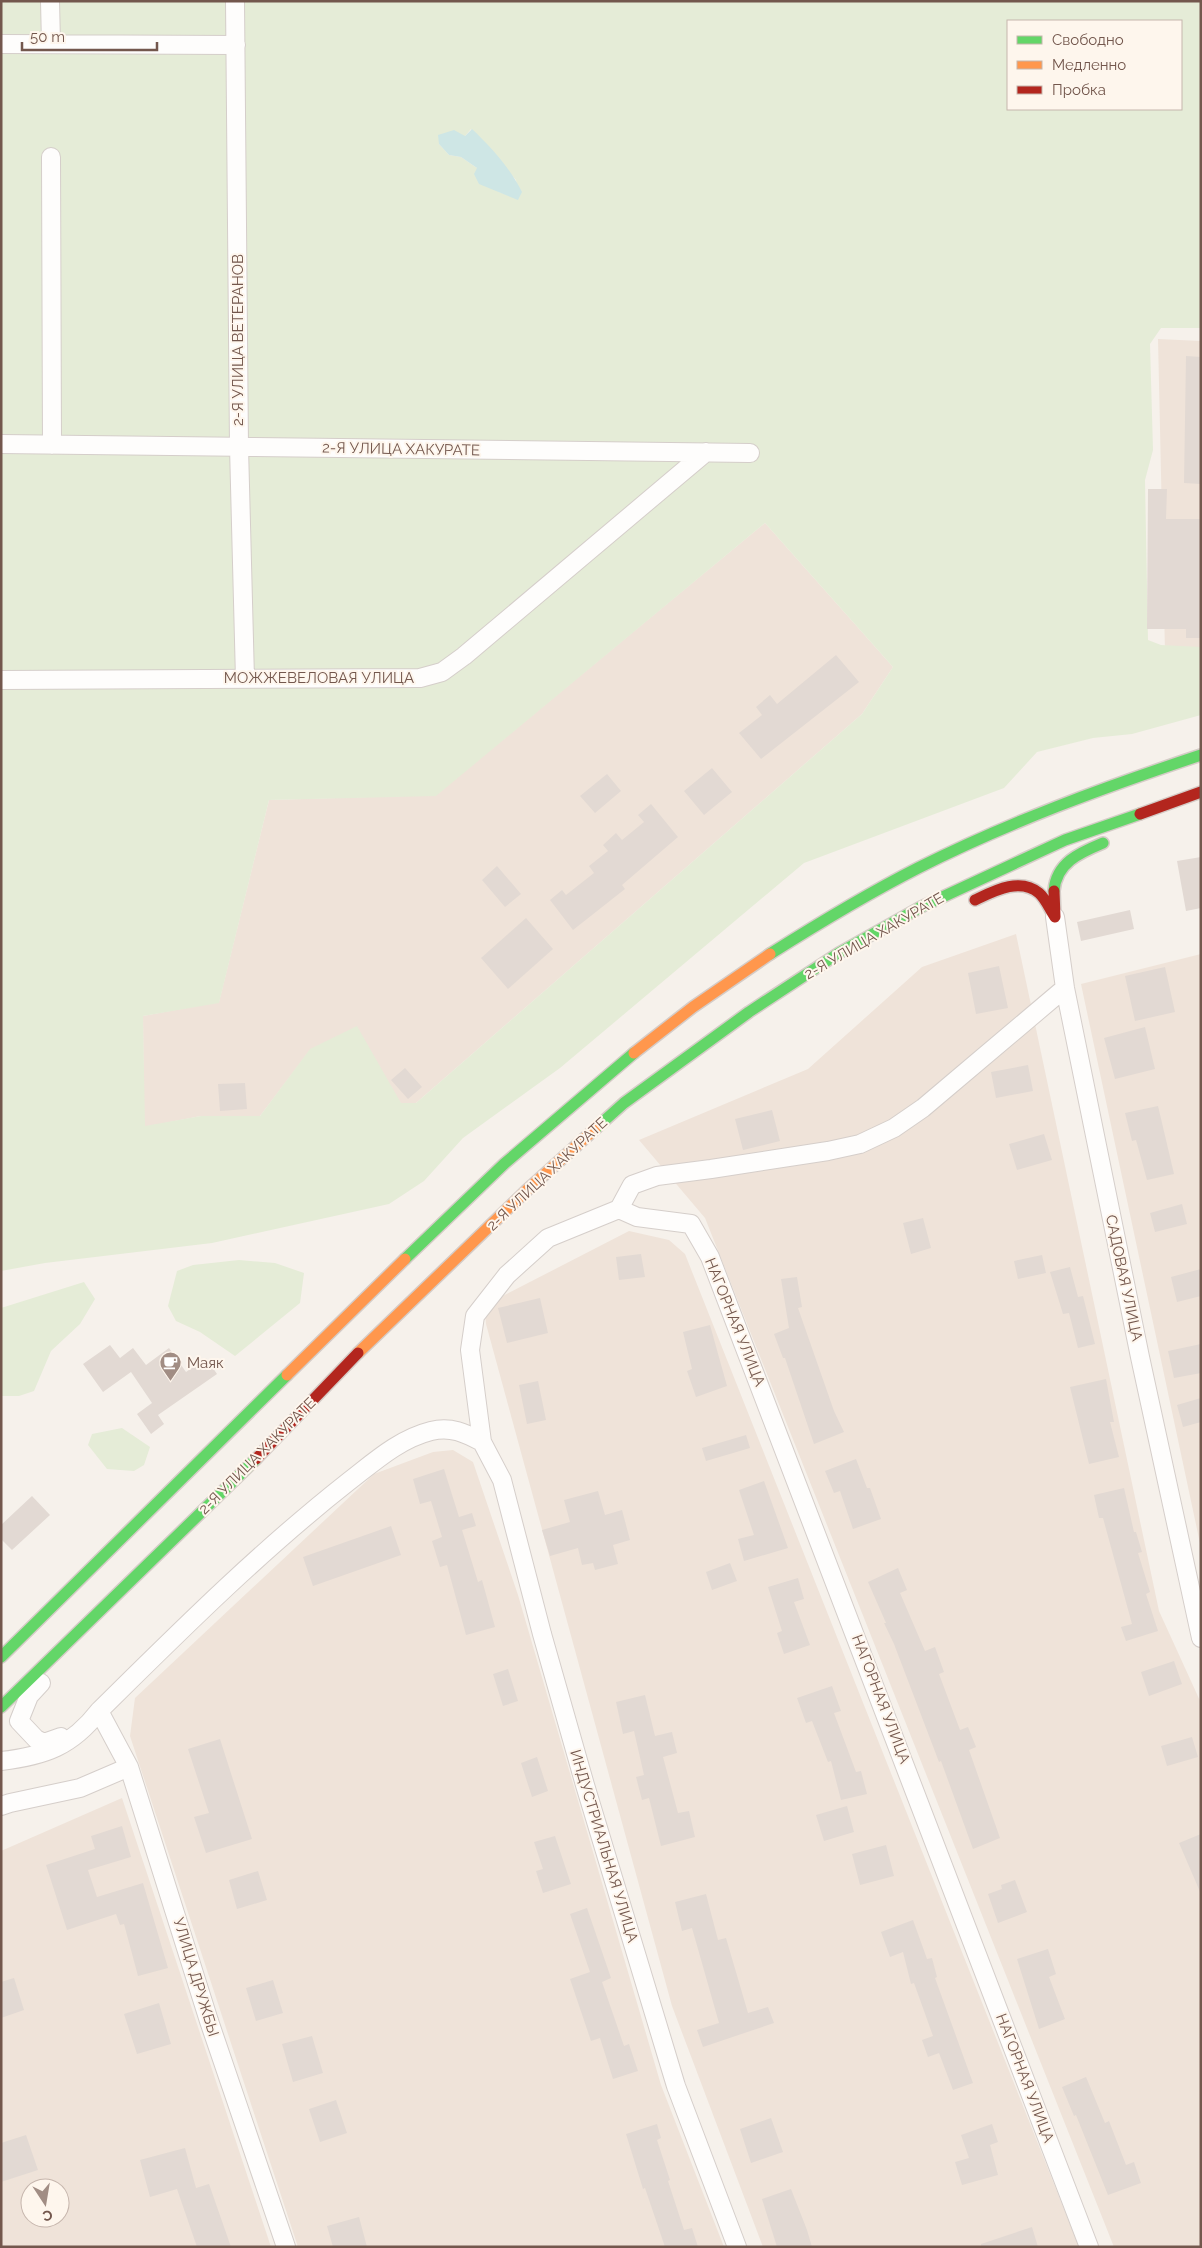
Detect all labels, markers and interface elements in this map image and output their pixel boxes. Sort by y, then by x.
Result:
scale bar [22,20,158,52]
legend [1007,20,1182,110]
text: 50 m [30,28,65,46]
text: Свободно [1052,31,1124,49]
text: Медленно [1052,56,1126,74]
text: Пробка [1052,81,1106,99]
street label: 2-Я УЛИЦА ВЕТЕРАНОВ [229,254,247,426]
street label: 2-Я УЛИЦА ХАКУРАТЕ [322,439,480,459]
street label: МОЖЖЕВЕЛОВАЯ УЛИЦА [224,669,414,687]
street label: 2-Я УЛИЦА ХАКУРАТЕ [801,889,947,983]
street label: 2-Я УЛИЦА ХАКУРАТЕ [483,1114,611,1234]
street label: САДОВАЯ УЛИЦА [1102,1213,1146,1343]
street label: НАГОРНАЯ УЛИЦА [701,1255,769,1389]
cafe icon: Маяк [159,1351,183,1382]
place label: Маяк [187,1354,224,1372]
street label: 2-Я УЛИЦА ХАКУРАТЕ [195,1394,319,1518]
street label: НАГОРНАЯ УЛИЦА [848,1632,914,1766]
street label: ИНДУСТРИАЛЬНАЯ УЛИЦА [566,1747,642,1945]
street label: УЛИЦА ДРУЖБЫ [169,1915,223,2039]
street label: НАГОРНАЯ УЛИЦА [992,2011,1058,2145]
north arrow [20,2178,70,2228]
text: С [41,2207,54,2225]

